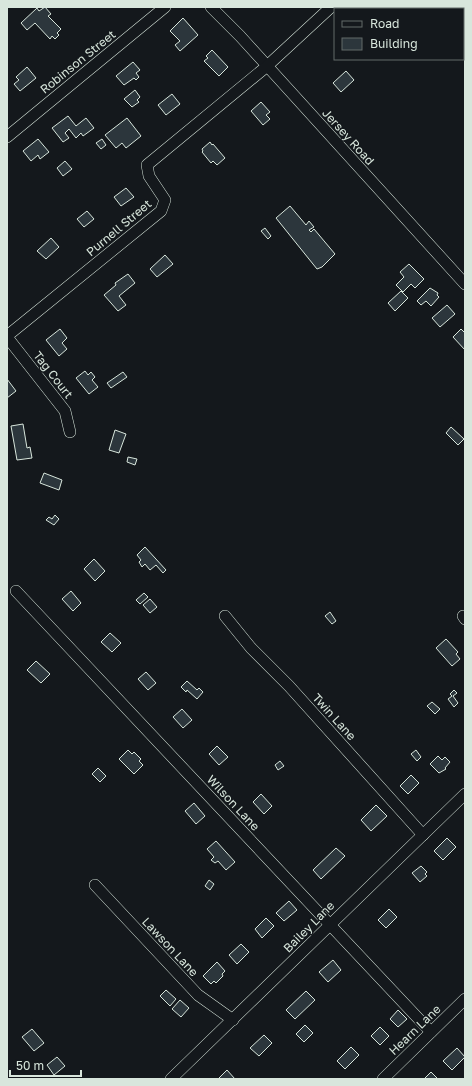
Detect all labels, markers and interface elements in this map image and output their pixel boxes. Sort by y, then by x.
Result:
legend [334,8,464,60]
text: Road [370,16,399,31]
street label: Robinson Street [37,26,119,97]
text: Building [370,36,418,51]
street label: Jersey Road [319,105,378,168]
street label: Purnell Street [83,196,154,259]
street label: Tag Court [30,348,77,401]
street label: Twin Lane [309,690,359,743]
street label: Wilson Lane [204,772,263,834]
street label: Bailey Lane [280,898,337,955]
street label: Lawson Lane [139,914,202,979]
street label: Hearn Lane [386,1001,444,1058]
scale bar [10,1052,81,1078]
text: 50 m [16,1058,44,1073]

